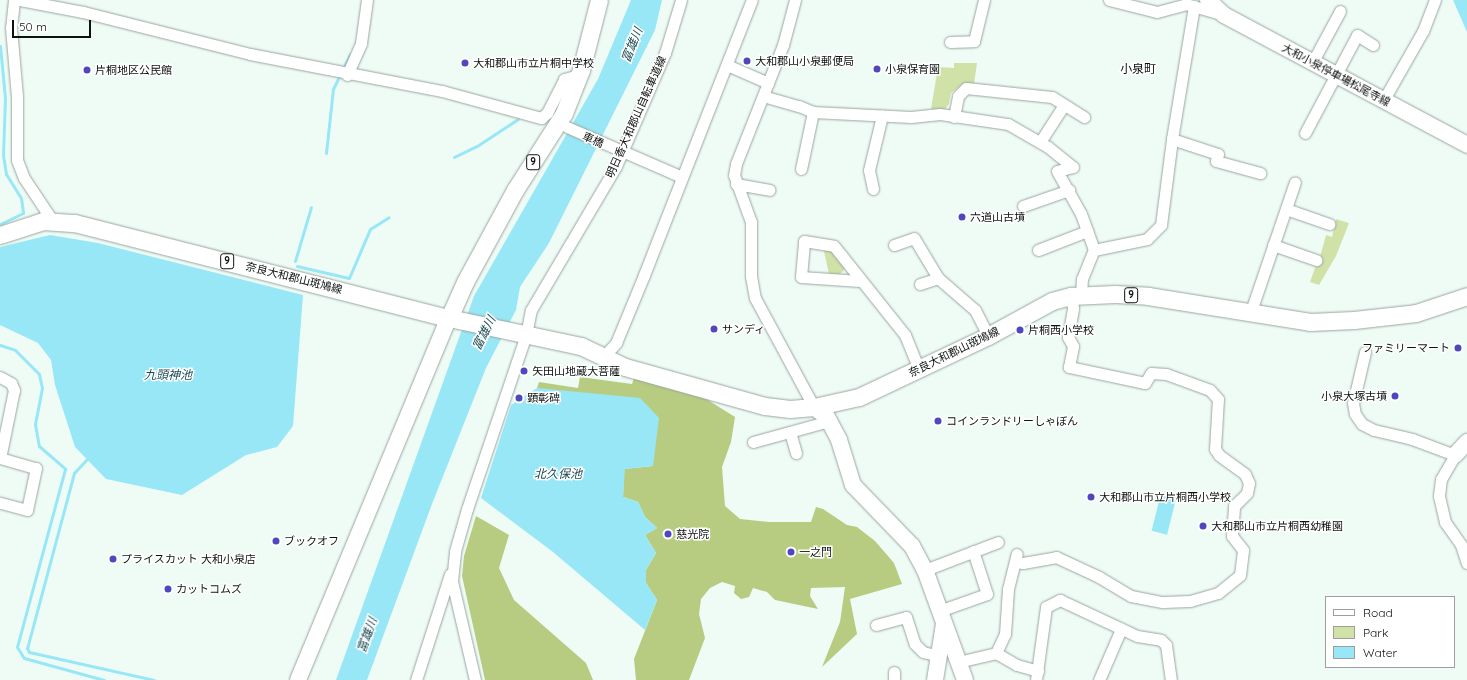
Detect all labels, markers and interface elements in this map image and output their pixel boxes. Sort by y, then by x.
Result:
scale bar [14,12,93,38]
text: 50 m [19,19,47,34]
water label: 富雄川 [619,26,645,64]
street label: 大和小泉停車場松尾寺線 [1279,41,1393,109]
street label: 明日香大和郡山自転車道線 [603,54,669,180]
place label: 大和郡山小泉郵便局 [755,54,854,68]
place label: 大和郡山市立片桐中学校 [473,56,594,70]
marker: 大和郡山小泉郵便局 [742,56,752,66]
marker: 大和郡山市立片桐中学校 [460,58,470,68]
place label: 小泉保育園 [885,62,940,76]
district label: 小泉町 [1120,62,1156,76]
place label: 片桐地区公民館 [95,63,172,77]
marker: 小泉保育園 [872,64,882,74]
marker: 片桐地区公民館 [82,65,92,75]
street label: 車橋 [580,129,606,151]
road number: 9 [526,154,540,170]
place label: 六道山古墳 [970,210,1025,224]
marker: 六道山古墳 [957,212,967,222]
road number: 9 [220,253,234,269]
street label: 奈良大和郡山斑鳩線 [244,260,344,296]
road number: 9 [1124,287,1138,303]
water label: 富雄川 [469,314,499,352]
place label: サンディ [722,322,766,336]
place label: 片桐西小学校 [1028,323,1094,337]
marker: サンディ [709,324,719,334]
street label: 奈良大和郡山斑鳩線 [907,324,1001,380]
marker: 片桐西小学校 [1015,325,1025,335]
place label: ファミリーマート [1362,341,1450,355]
marker: ファミリーマート [1453,343,1463,353]
place label: 矢田山地蔵大菩薩 [532,364,620,378]
marker: 矢田山地蔵大菩薩 [519,366,529,376]
water label: 九頭神池 [144,368,192,382]
place label: 小泉大塚古墳 [1321,389,1387,403]
place label: 顕彰碑 [527,391,560,405]
marker: 小泉大塚古墳 [1390,391,1400,401]
marker: 顕彰碑 [514,393,524,403]
place label: コインランドリーしゃぼん [946,414,1078,428]
marker: コインランドリーしゃぼん [933,416,943,426]
water label: 北久保池 [534,467,582,481]
place label: 大和郡山市立片桐西小学校 [1099,490,1231,504]
marker: 大和郡山市立片桐西小学校 [1086,492,1096,502]
place label: 大和郡山市立片桐西幼稚園 [1211,519,1343,533]
marker: 大和郡山市立片桐西幼稚園 [1198,521,1208,531]
place label: 慈光院 [676,527,709,541]
marker: 慈光院 [663,529,673,539]
place label: ブックオフ [284,534,339,548]
marker: ブックオフ [271,536,281,546]
place label: 一之門 [799,545,832,559]
marker: 一之門 [786,547,796,557]
place label: プライスカット 大和小泉店 [121,552,256,566]
marker: プライスカット 大和小泉店 [108,554,118,564]
place label: カットコムズ [176,582,242,596]
marker: カットコムズ [163,584,173,594]
legend [1325,596,1455,668]
text: Road [1363,605,1393,620]
water label: 富雄川 [354,616,380,654]
text: Park [1363,625,1388,640]
text: Water [1363,645,1397,660]

